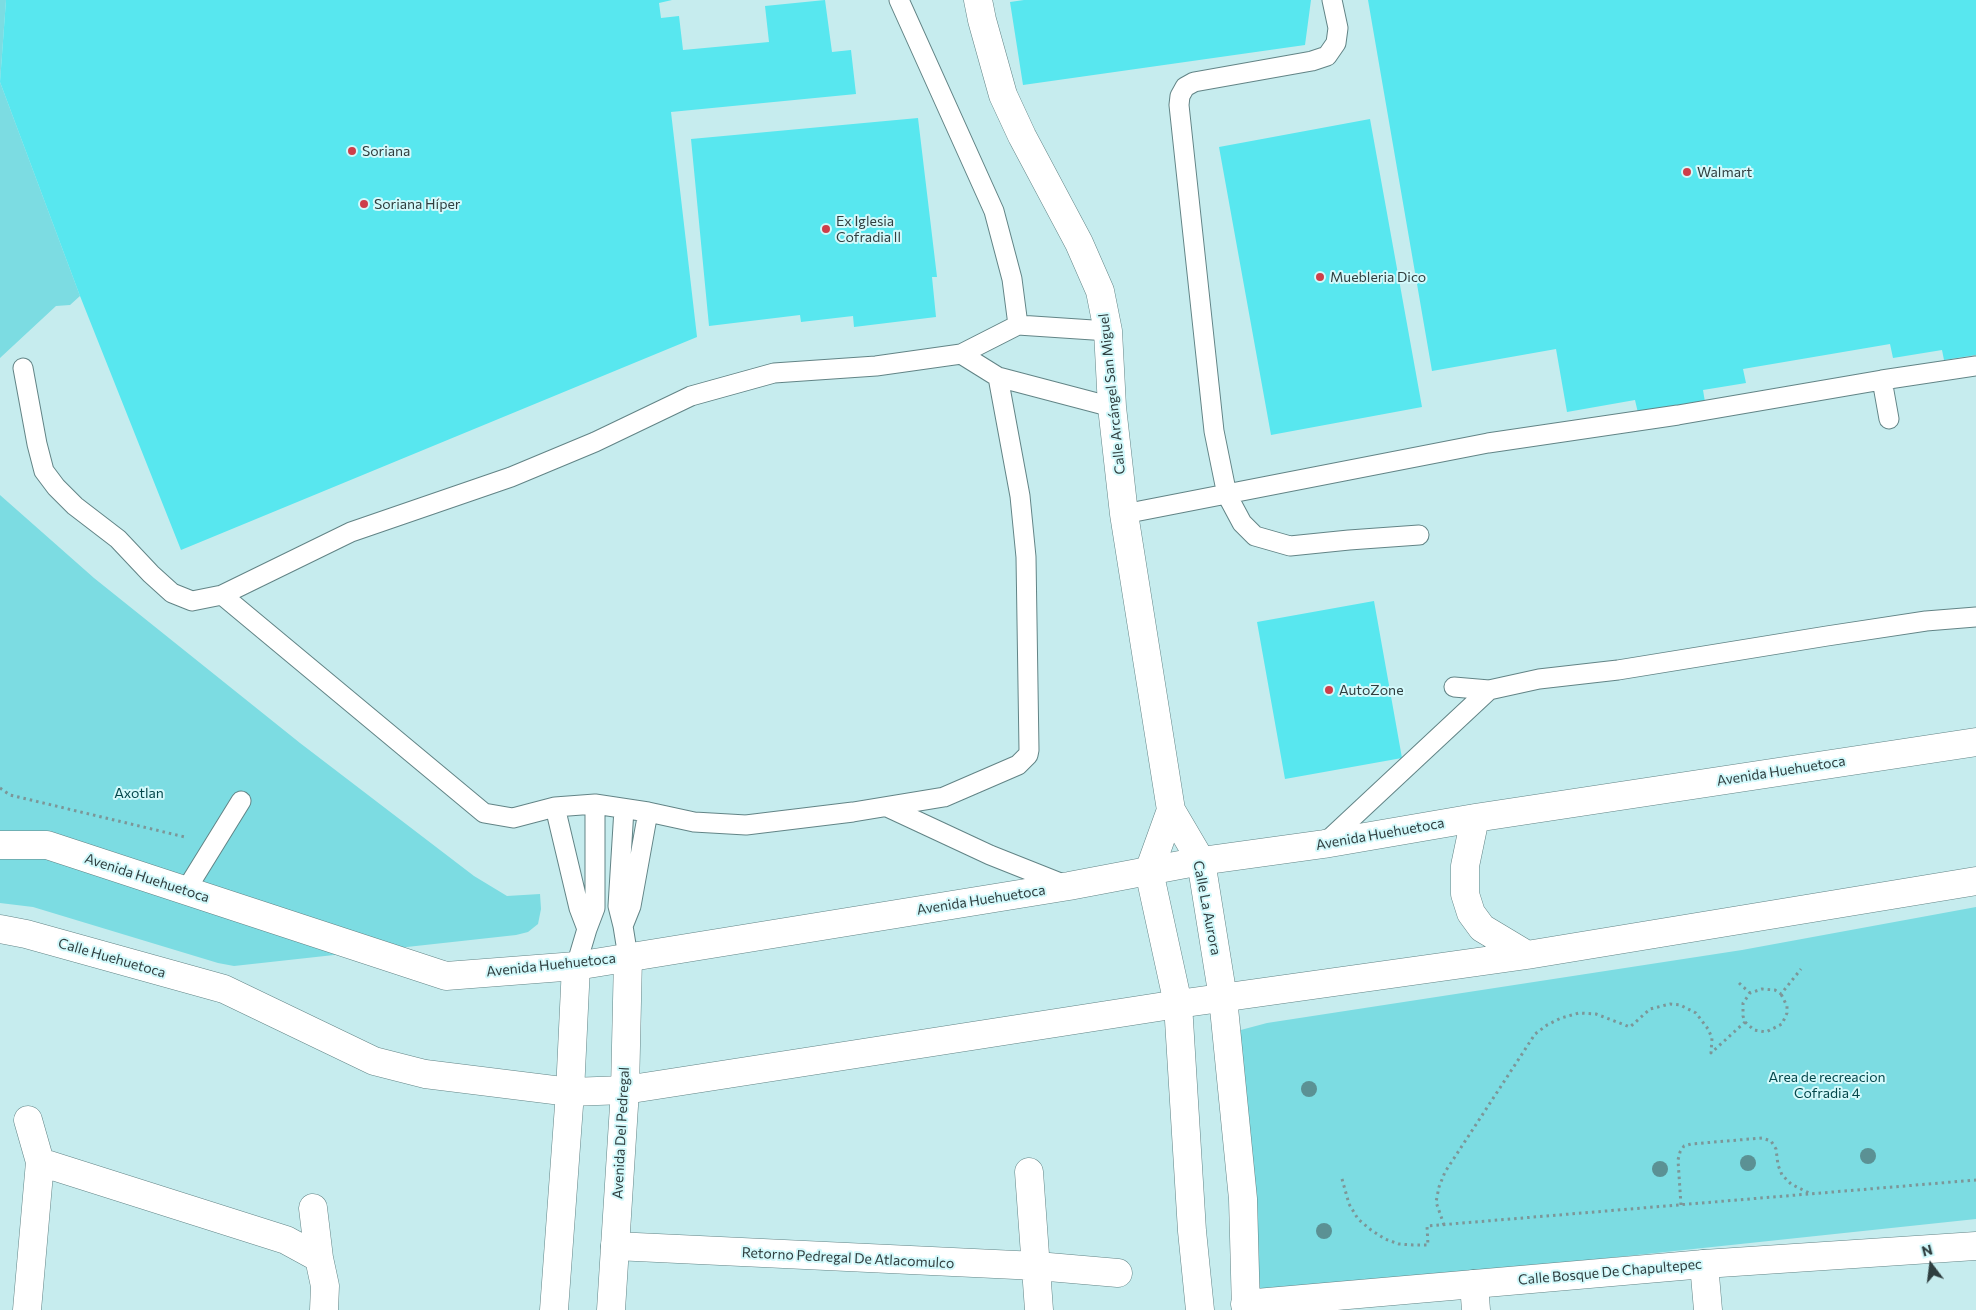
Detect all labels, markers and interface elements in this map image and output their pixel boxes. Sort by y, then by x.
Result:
place label: Soriana [362,143,410,159]
marker: Soriana [346,145,358,157]
place label: Walmart [1697,164,1752,180]
marker: Walmart [1681,166,1693,178]
place label: Soriana Híper [374,196,460,212]
marker: Soriana Híper [358,198,370,210]
place label: Ex Iglesia Cofradia ll [836,213,901,246]
marker: Ex Iglesia Cofradia ll [820,223,832,235]
place label: Muebleria Dico [1330,269,1426,285]
marker: Muebleria Dico [1314,271,1326,283]
street label: Calle Arcángel San Miguel [1095,313,1129,475]
place label: AutoZone [1339,682,1404,698]
marker: AutoZone [1323,684,1335,696]
street label: Avenida Huehuetoca [1715,753,1847,789]
park label: Axotlan [114,785,164,801]
street label: Avenida Huehuetoca [1314,814,1446,854]
street label: Avenida Huehuetoca [82,850,212,906]
street label: Calle La Aurora [1190,859,1224,957]
street label: Avenida Huehuetoca [915,882,1047,918]
street label: Calle Huehuetoca [56,935,168,981]
street label: Avenida Huehuetoca [485,950,617,980]
street label: Avenida Del Pedregal [609,1067,633,1199]
park label: Area de recreacion Cofradia 4 [1768,1069,1886,1102]
north arrow [1906,1240,1956,1290]
text: N [1920,1240,1934,1260]
street label: Retorno Pedregal De Atlacomulco [741,1244,955,1272]
street label: Calle Bosque De Chapultepec [1517,1256,1703,1288]

